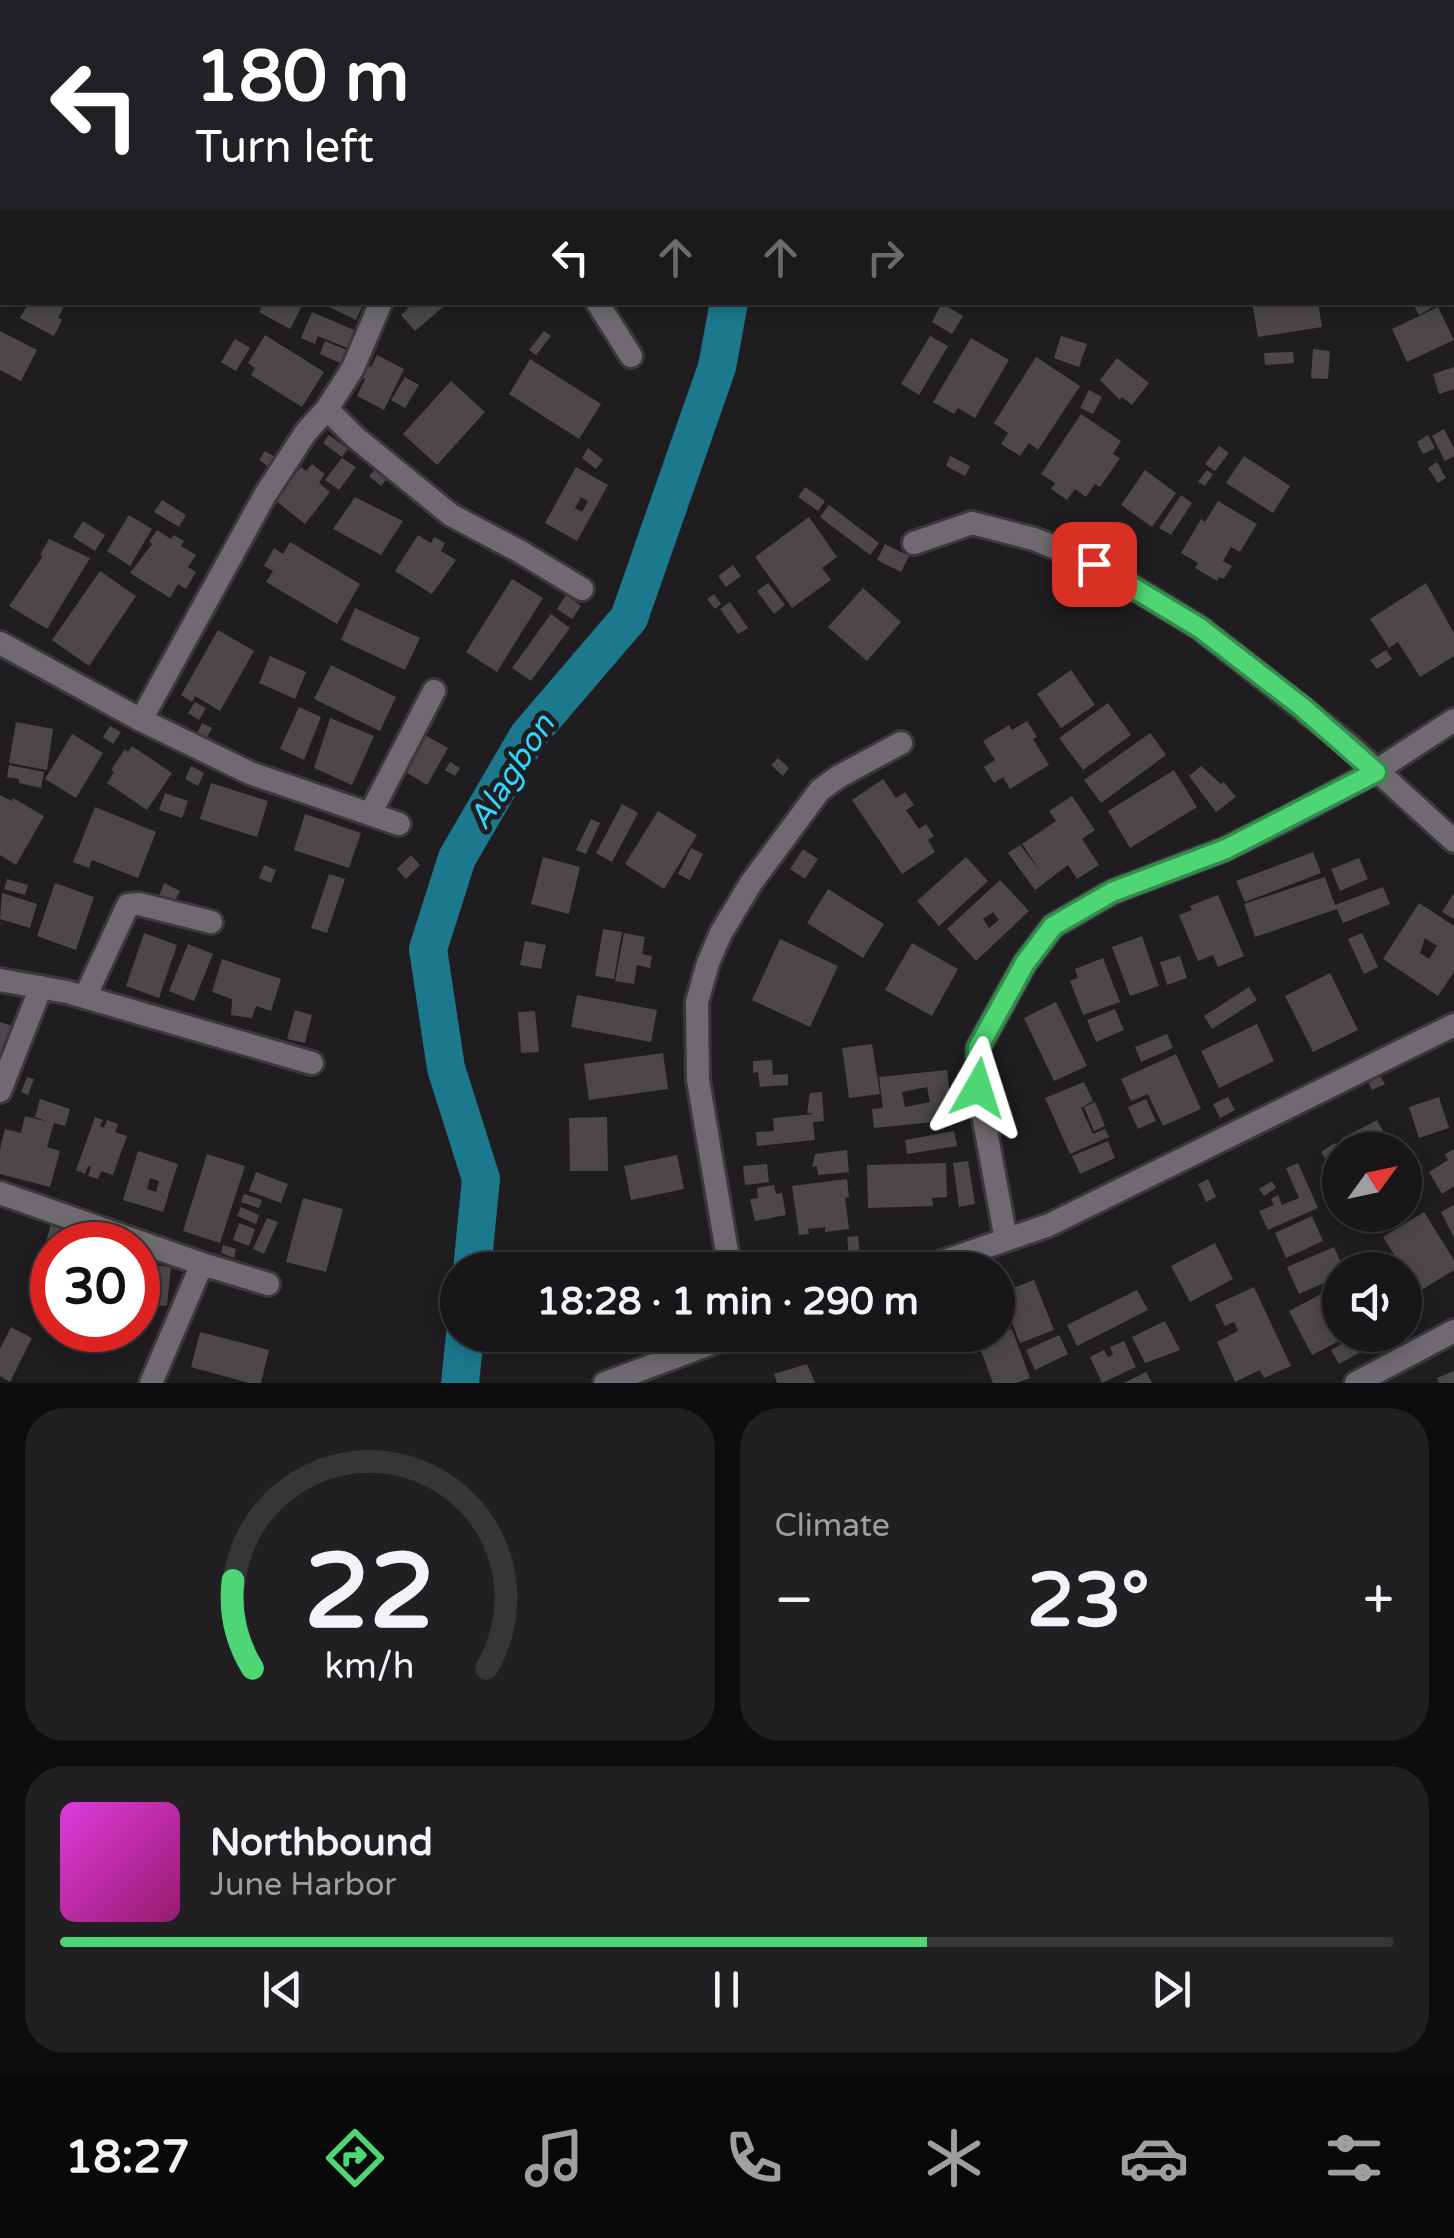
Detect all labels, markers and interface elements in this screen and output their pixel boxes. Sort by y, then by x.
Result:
text: 180 m [195,36,409,120]
icon: left [30,40,160,170]
text: Turn left [195,121,374,175]
icon: left [543,230,598,285]
icon: ahead [648,230,703,285]
icon: ahead [753,230,808,285]
icon: right [858,230,913,285]
pin [1052,522,1137,607]
icon: arrive [1067,537,1122,592]
water label: Alagbon [461,706,564,836]
position arrow [926,1036,1030,1140]
north arrow [1322,1132,1422,1232]
map controls [1322,1132,1422,1352]
speed limit sign: 30 [30,1222,160,1352]
button: sound [1322,1252,1422,1352]
text: 18:28 · 1 min · 290 m [536,1279,919,1325]
text: Climate [775,1507,890,1545]
text: 22 [304,1531,435,1656]
text: 23° [1027,1556,1150,1646]
text: − [775,1568,814,1634]
text: + [1363,1568,1394,1634]
text: km/h [325,1645,415,1688]
text: Northbound [210,1820,433,1866]
text: June Harbor [210,1866,397,1904]
icon: previous [255,1962,310,2017]
icon: pause [699,1962,754,2017]
icon: next [1144,1962,1199,2017]
icon: directions [320,2123,390,2193]
icon: music [519,2123,589,2193]
icon: phone [719,2123,789,2193]
icon: climate [919,2123,989,2193]
icon: car [1119,2123,1189,2193]
icon: filters [1319,2123,1389,2193]
text: 18:27 [65,2131,190,2185]

